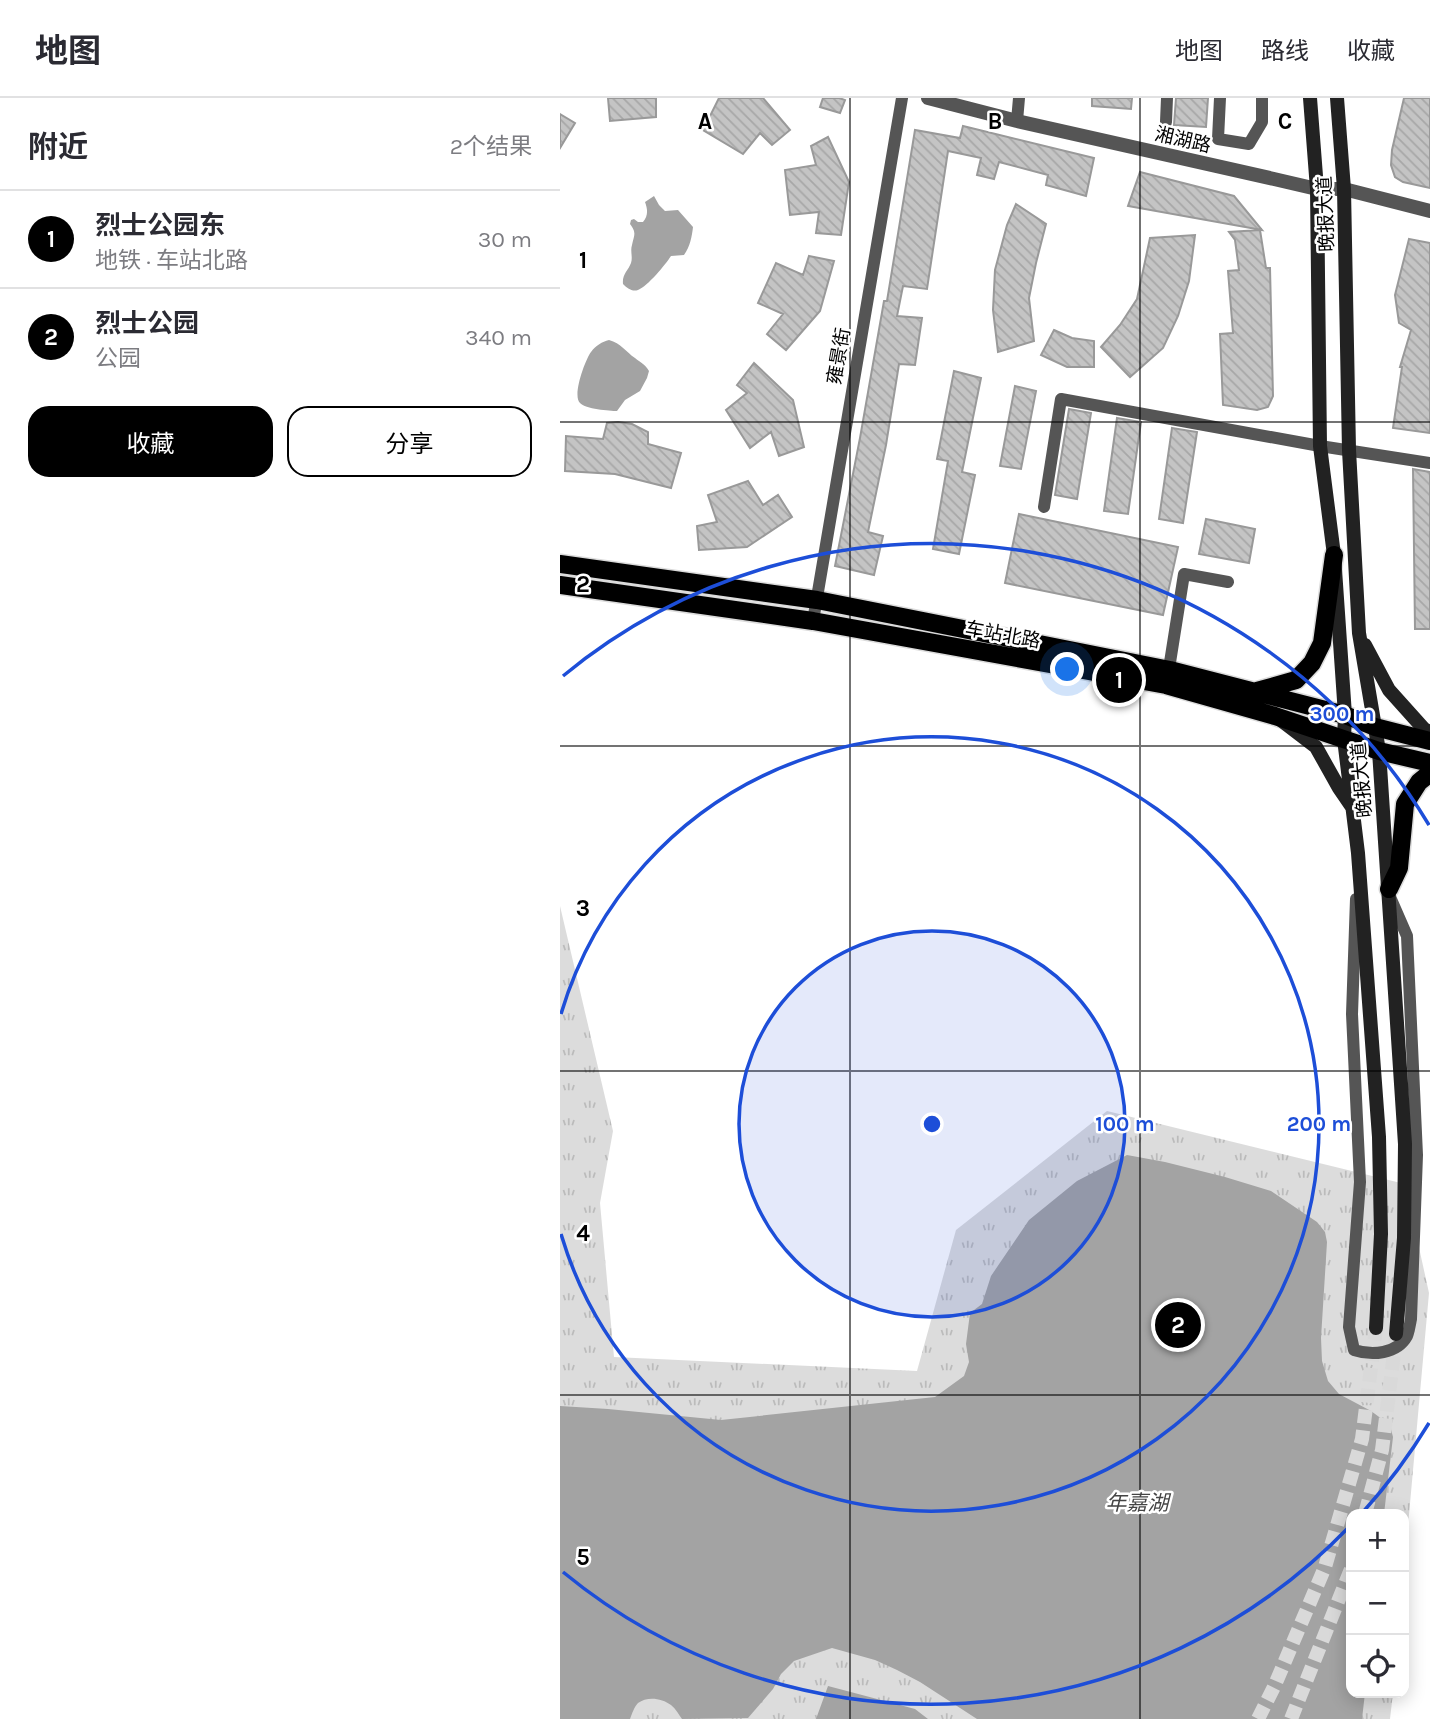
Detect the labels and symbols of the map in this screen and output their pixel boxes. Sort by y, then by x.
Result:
text: A [698,108,712,135]
text: B [988,108,1002,135]
text: C [1278,108,1292,135]
street label: 湘湖路 [1153,123,1213,157]
street label: 晚报大道 [1314,176,1338,252]
text: 1 [579,247,587,274]
street label: 雍景街 [823,326,855,386]
text: 2 [576,571,590,598]
street label: 车站北路 [963,618,1042,652]
your location [1050,652,1084,686]
pin: 1 [1096,654,1142,706]
text: 300 m [1310,702,1374,726]
street label: 晚报大道 [1348,741,1376,819]
text: 3 [576,895,590,922]
centre of rings [920,1112,944,1136]
text: 100 m [1095,1112,1155,1136]
text: 200 m [1287,1112,1351,1136]
text: 4 [576,1220,590,1247]
pin: 2 [1155,1299,1201,1351]
water label: 年嘉湖 [1106,1491,1171,1515]
text: 5 [576,1544,590,1571]

